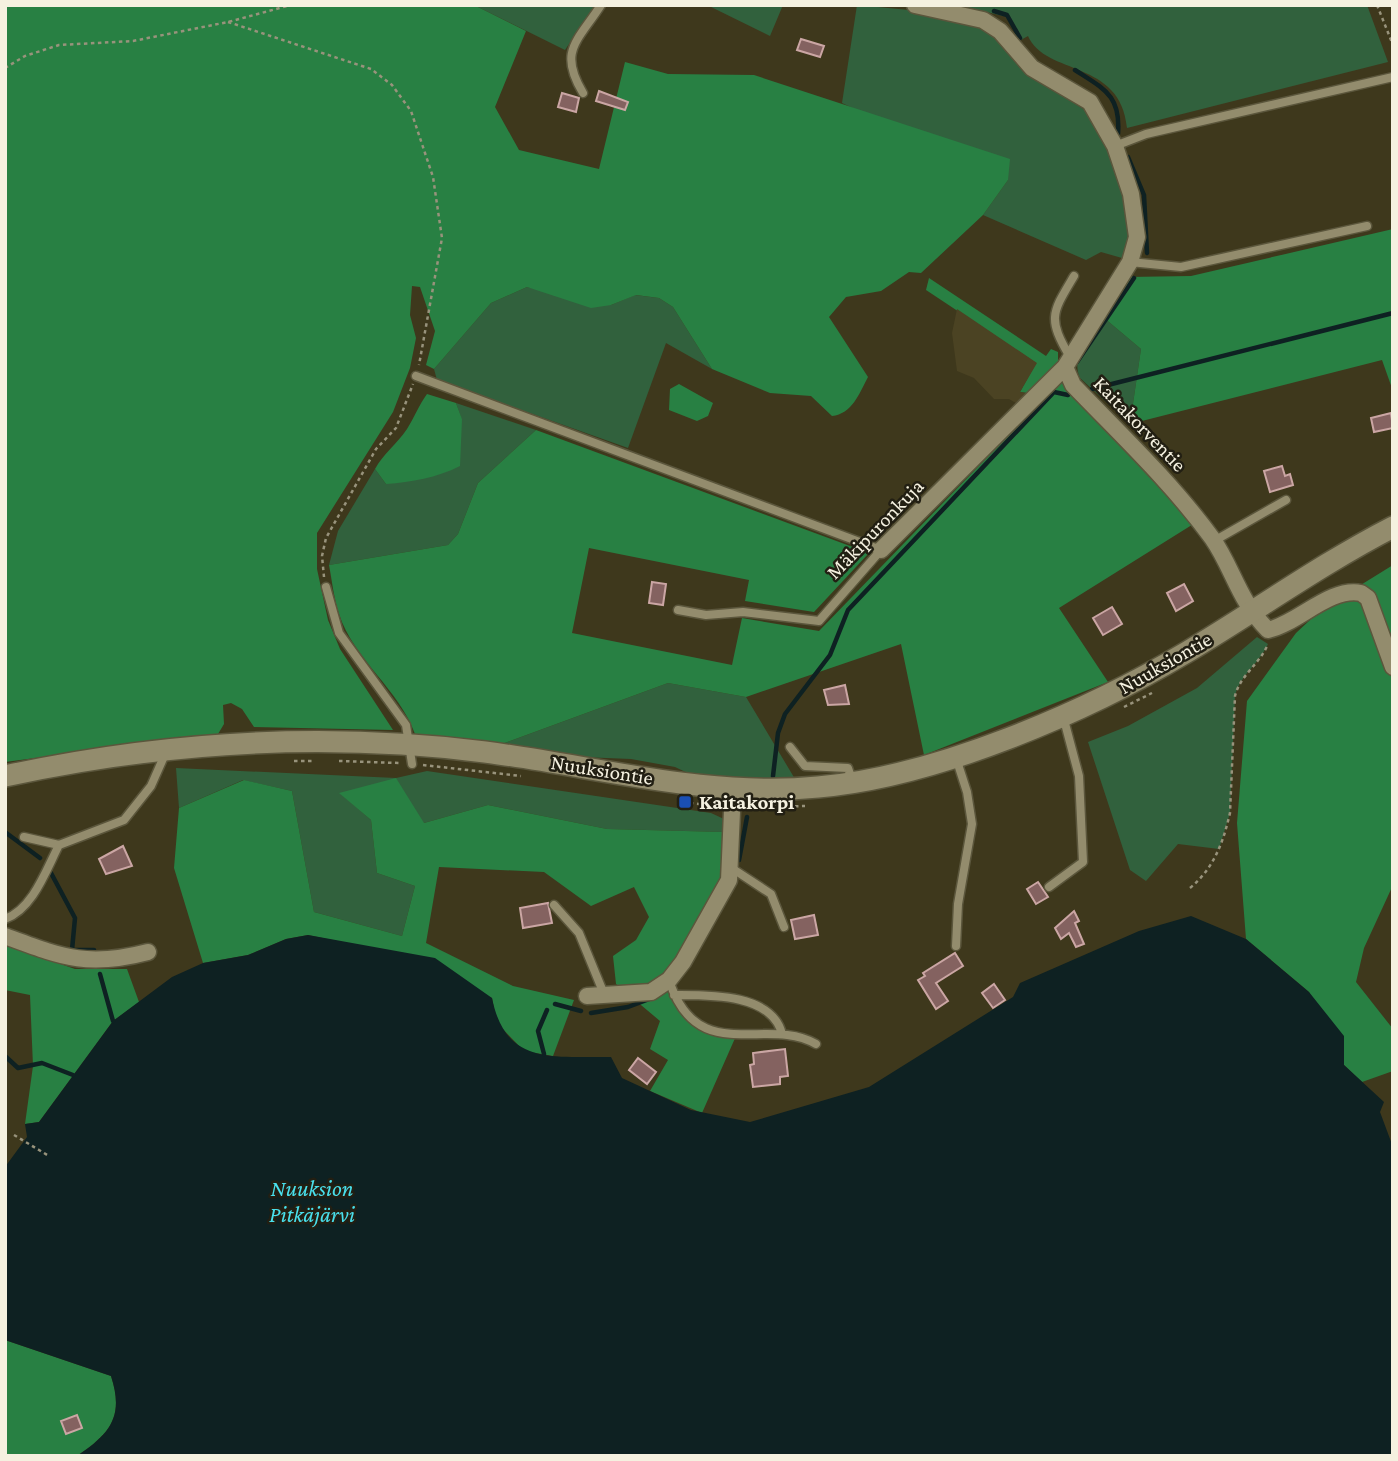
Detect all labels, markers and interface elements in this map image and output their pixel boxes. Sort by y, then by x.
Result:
street label: Kaitakorventie [1089,371,1191,477]
street label: Mäkipuronkuja [821,474,929,584]
street label: Nuuksiontie [1114,627,1216,699]
street label: Nuuksiontie [549,750,655,790]
place label: Kaitakorpi [699,790,794,814]
marker: Kaitakorpi [677,794,693,810]
water label: Nuuksion Pitkäjärvi [269,1175,356,1228]

